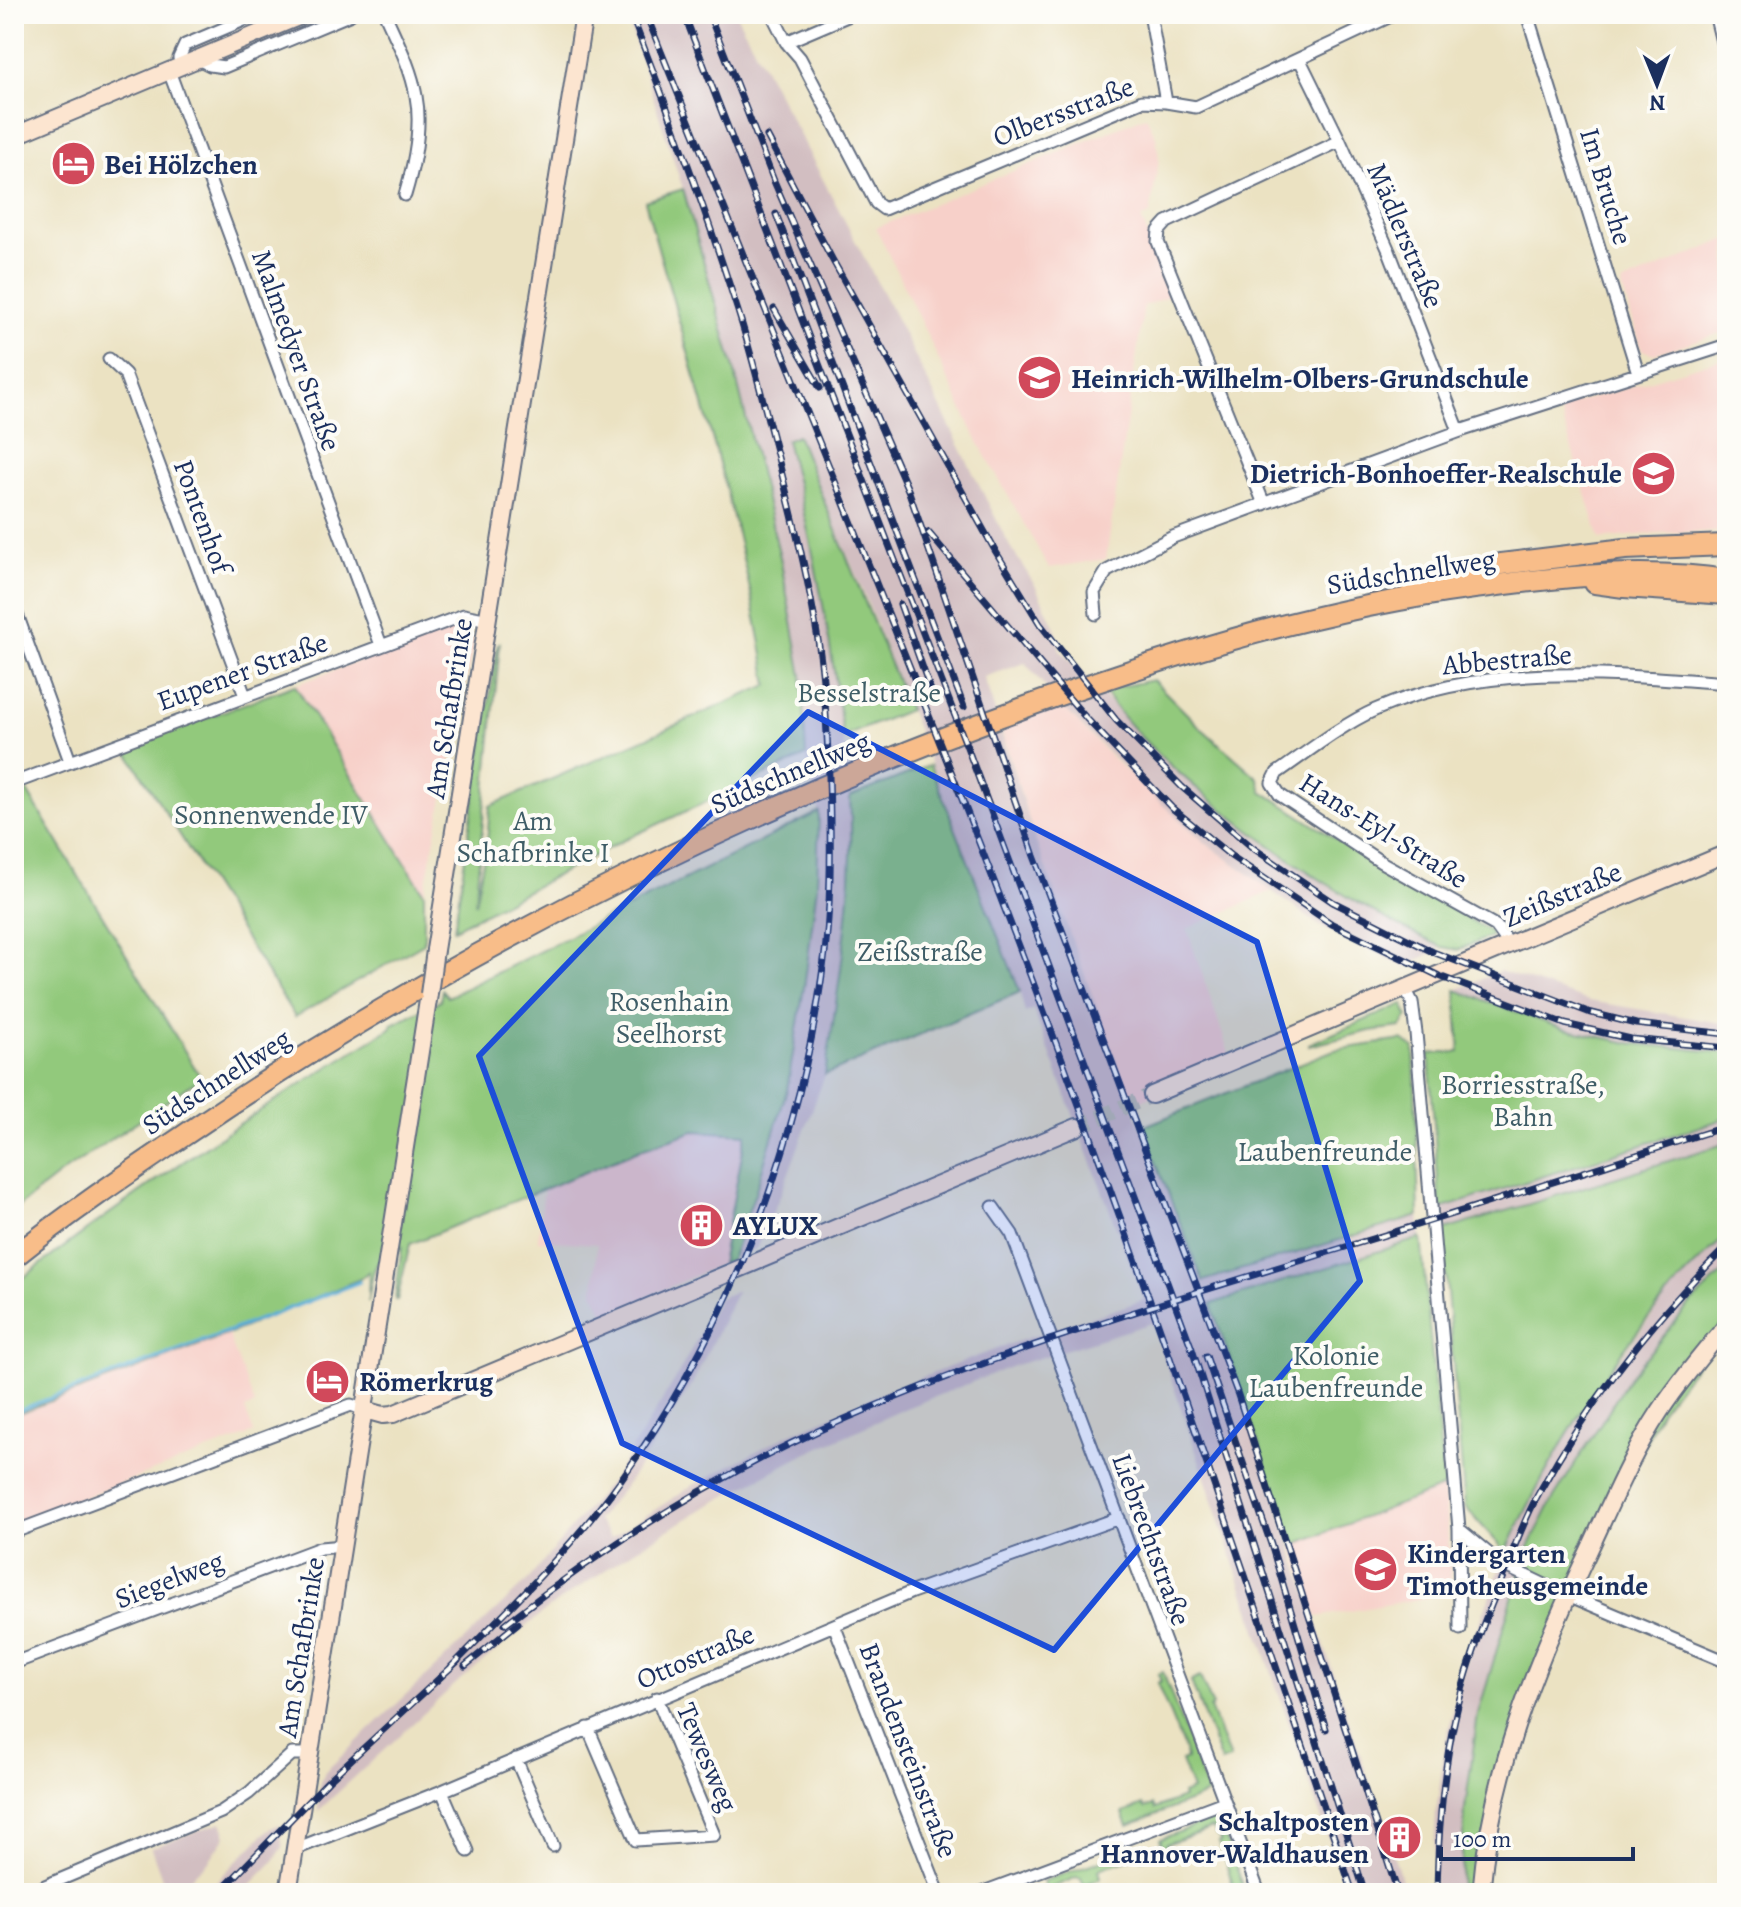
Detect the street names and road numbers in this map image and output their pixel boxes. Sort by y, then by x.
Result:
street label: Olbersstraße [987,68,1139,156]
street label: Im Bruche [1570,123,1642,249]
street label: Mädlerstraße [1357,157,1453,314]
street label: Malmedyer Straße [242,244,350,456]
street label: Pontenhof [164,454,242,582]
street label: Südschnellweg [1324,540,1498,604]
street label: Am Schafbrinke [416,615,482,802]
street label: Eupener Straße [152,623,333,720]
street label: Abbestraße [1440,635,1573,685]
street label: Südschnellweg [705,722,876,824]
street label: Hans-Eyl-Straße [1292,764,1475,898]
street label: Zeißstraße [1497,853,1628,937]
street label: Südschnellweg [135,1020,298,1144]
street label: Liebrechtstraße [1102,1448,1200,1631]
street label: Siegelweg [109,1542,229,1618]
street label: Am Schafbrinke [268,1554,334,1741]
street label: Ottostraße [630,1615,760,1699]
street label: Brandensteinstraße [850,1637,967,1863]
street label: Tewesweg [667,1697,747,1818]

